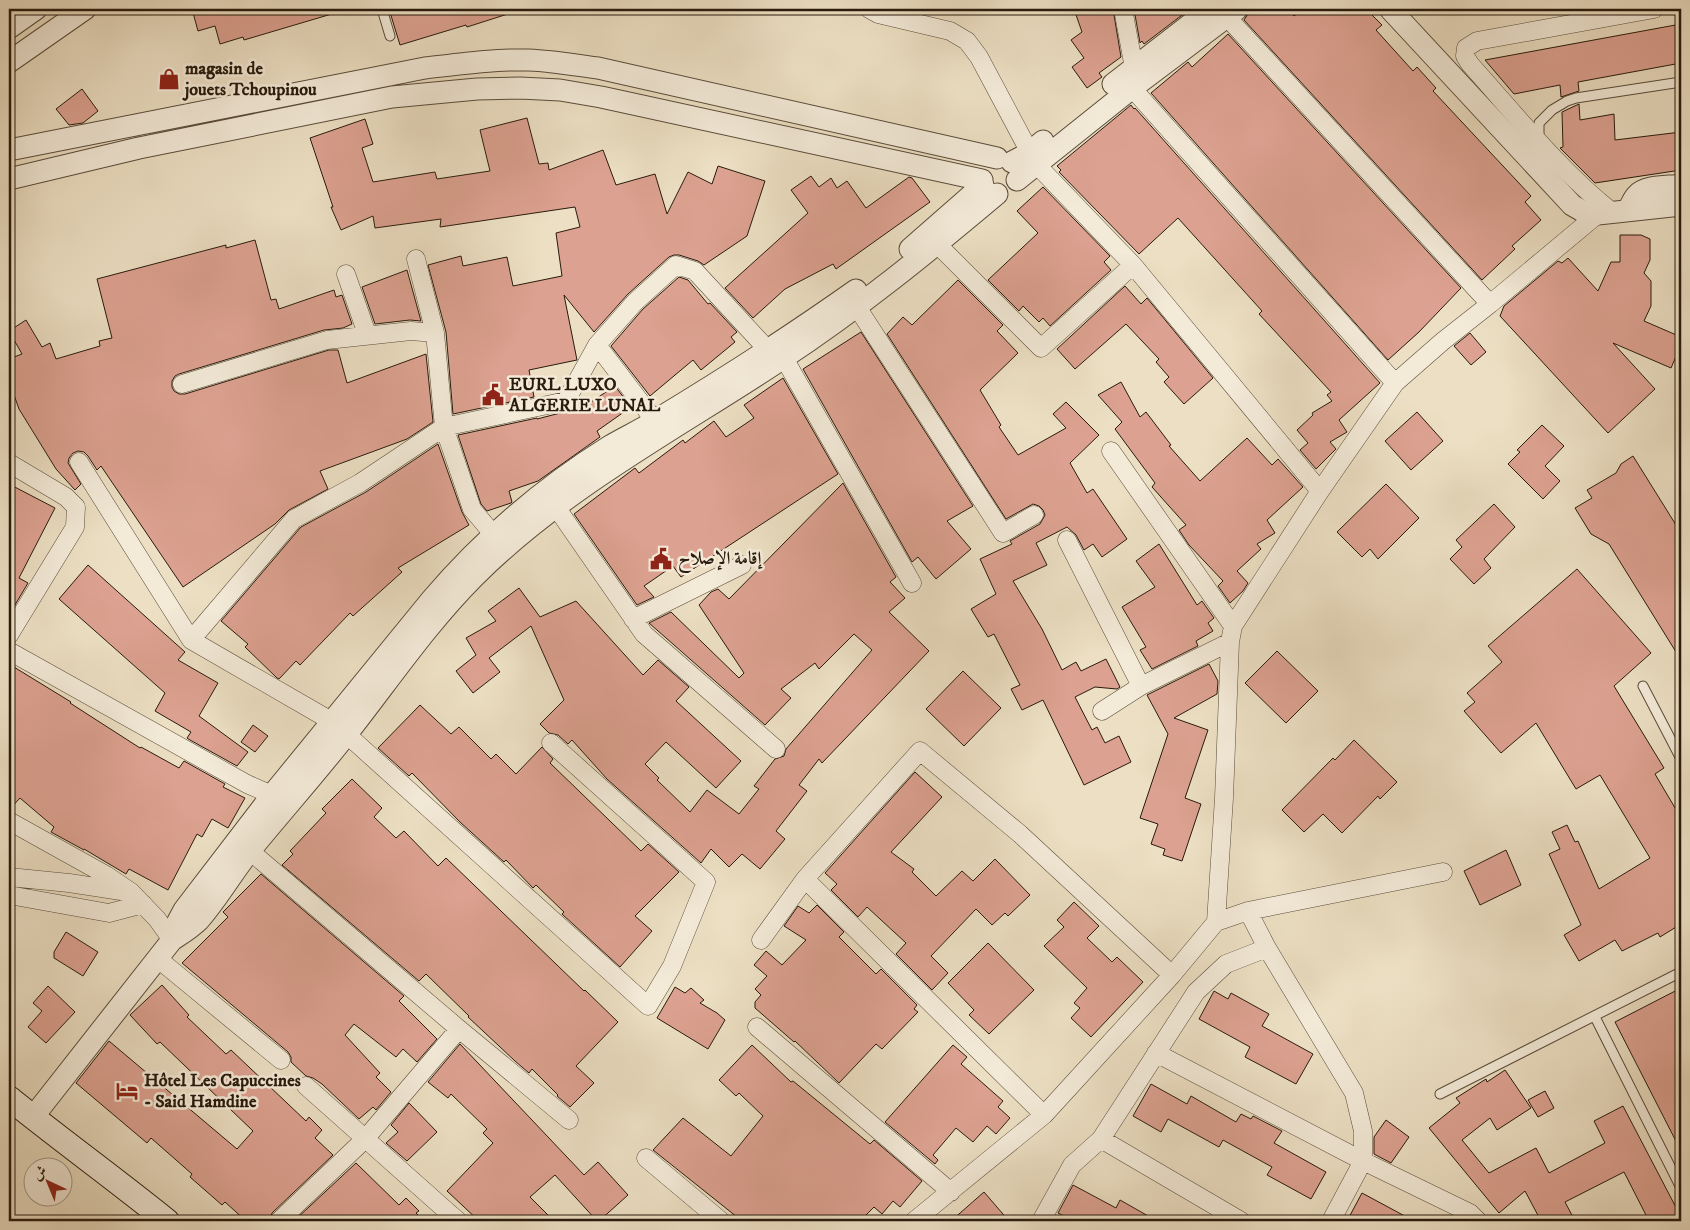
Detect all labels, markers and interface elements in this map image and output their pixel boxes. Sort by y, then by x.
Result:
place label: magasin de jouets Tchoupinou [182,58,317,101]
shop icon: magasin de jouets Tchoupinou [156,66,182,92]
place label: EURL LUXO ALGERIE LUNAL [508,374,661,417]
public building icon: EURL LUXO ALGERIE LUNAL [480,382,506,408]
public building icon: إقامة الإصلاح [648,546,674,572]
place label: إقامة الإصلاح [678,548,763,574]
place label: Hôtel Les Capuccines - Said Hamdine [144,1070,301,1113]
hotel icon: Hôtel Les Capuccines - Said Hamdine [114,1078,140,1104]
north arrow [22,1158,72,1208]
text: ش [28,1162,51,1185]

